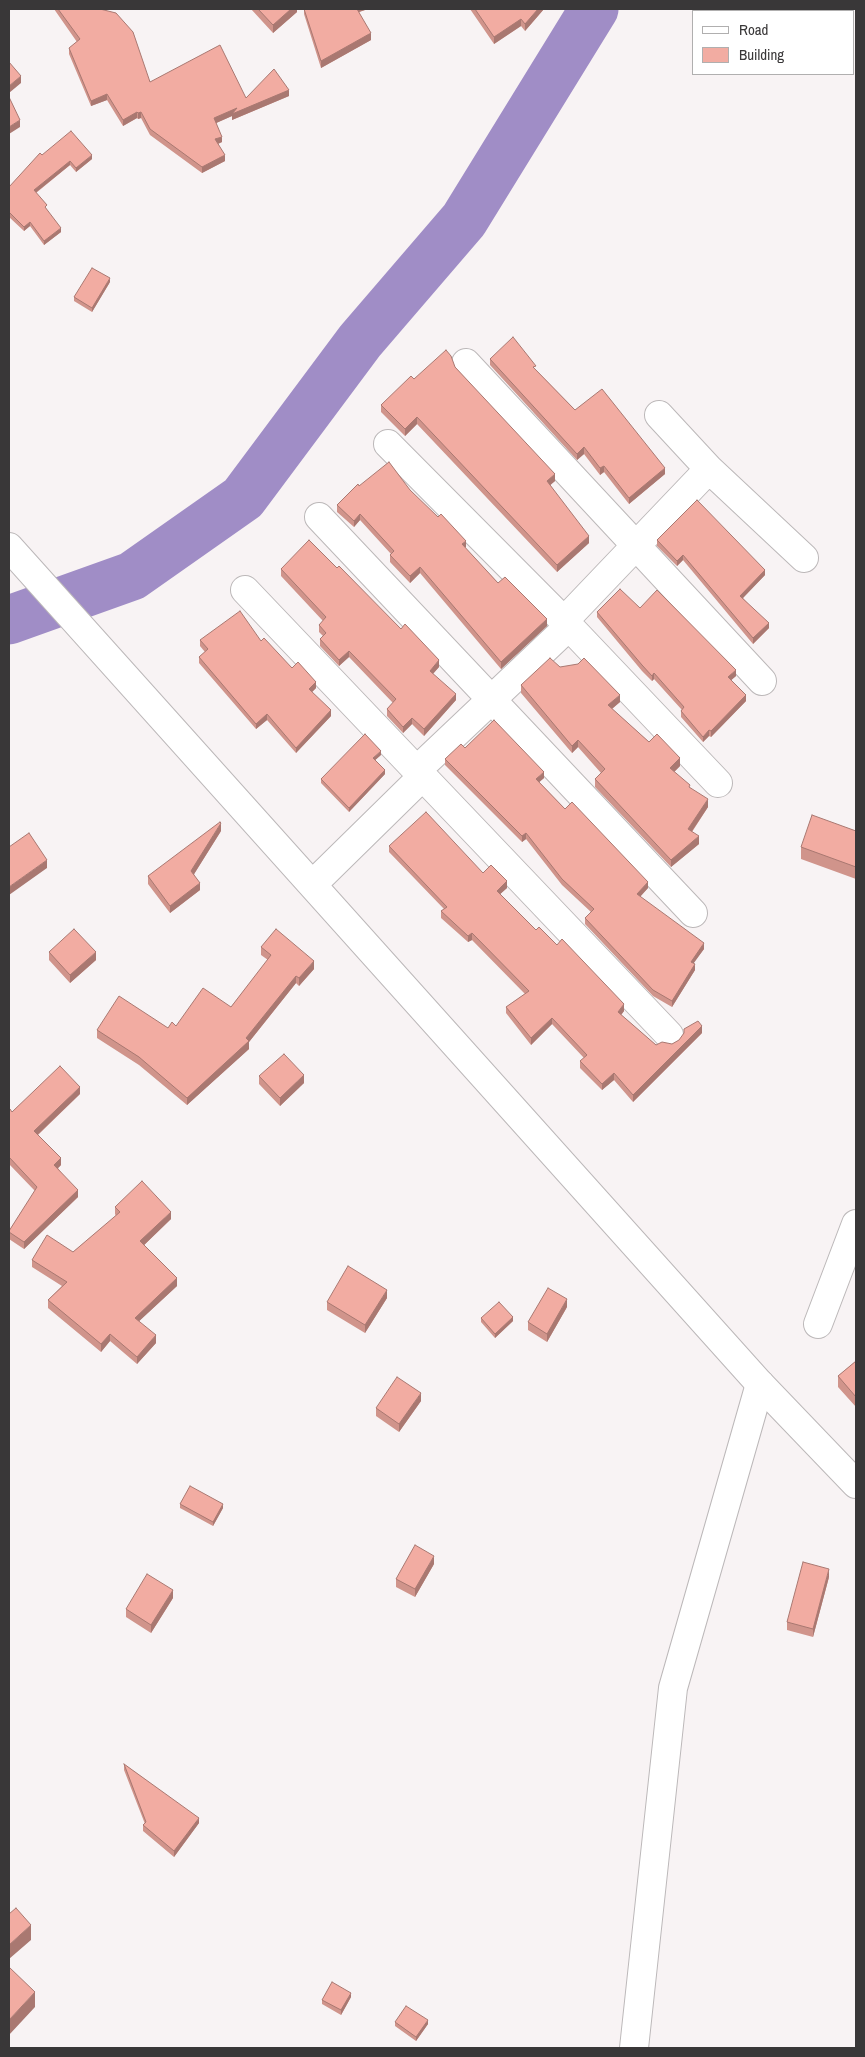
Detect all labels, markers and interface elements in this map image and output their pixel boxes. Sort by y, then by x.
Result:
legend [692,10,855,75]
text: Road [739,19,768,40]
text: Building [739,44,784,65]

